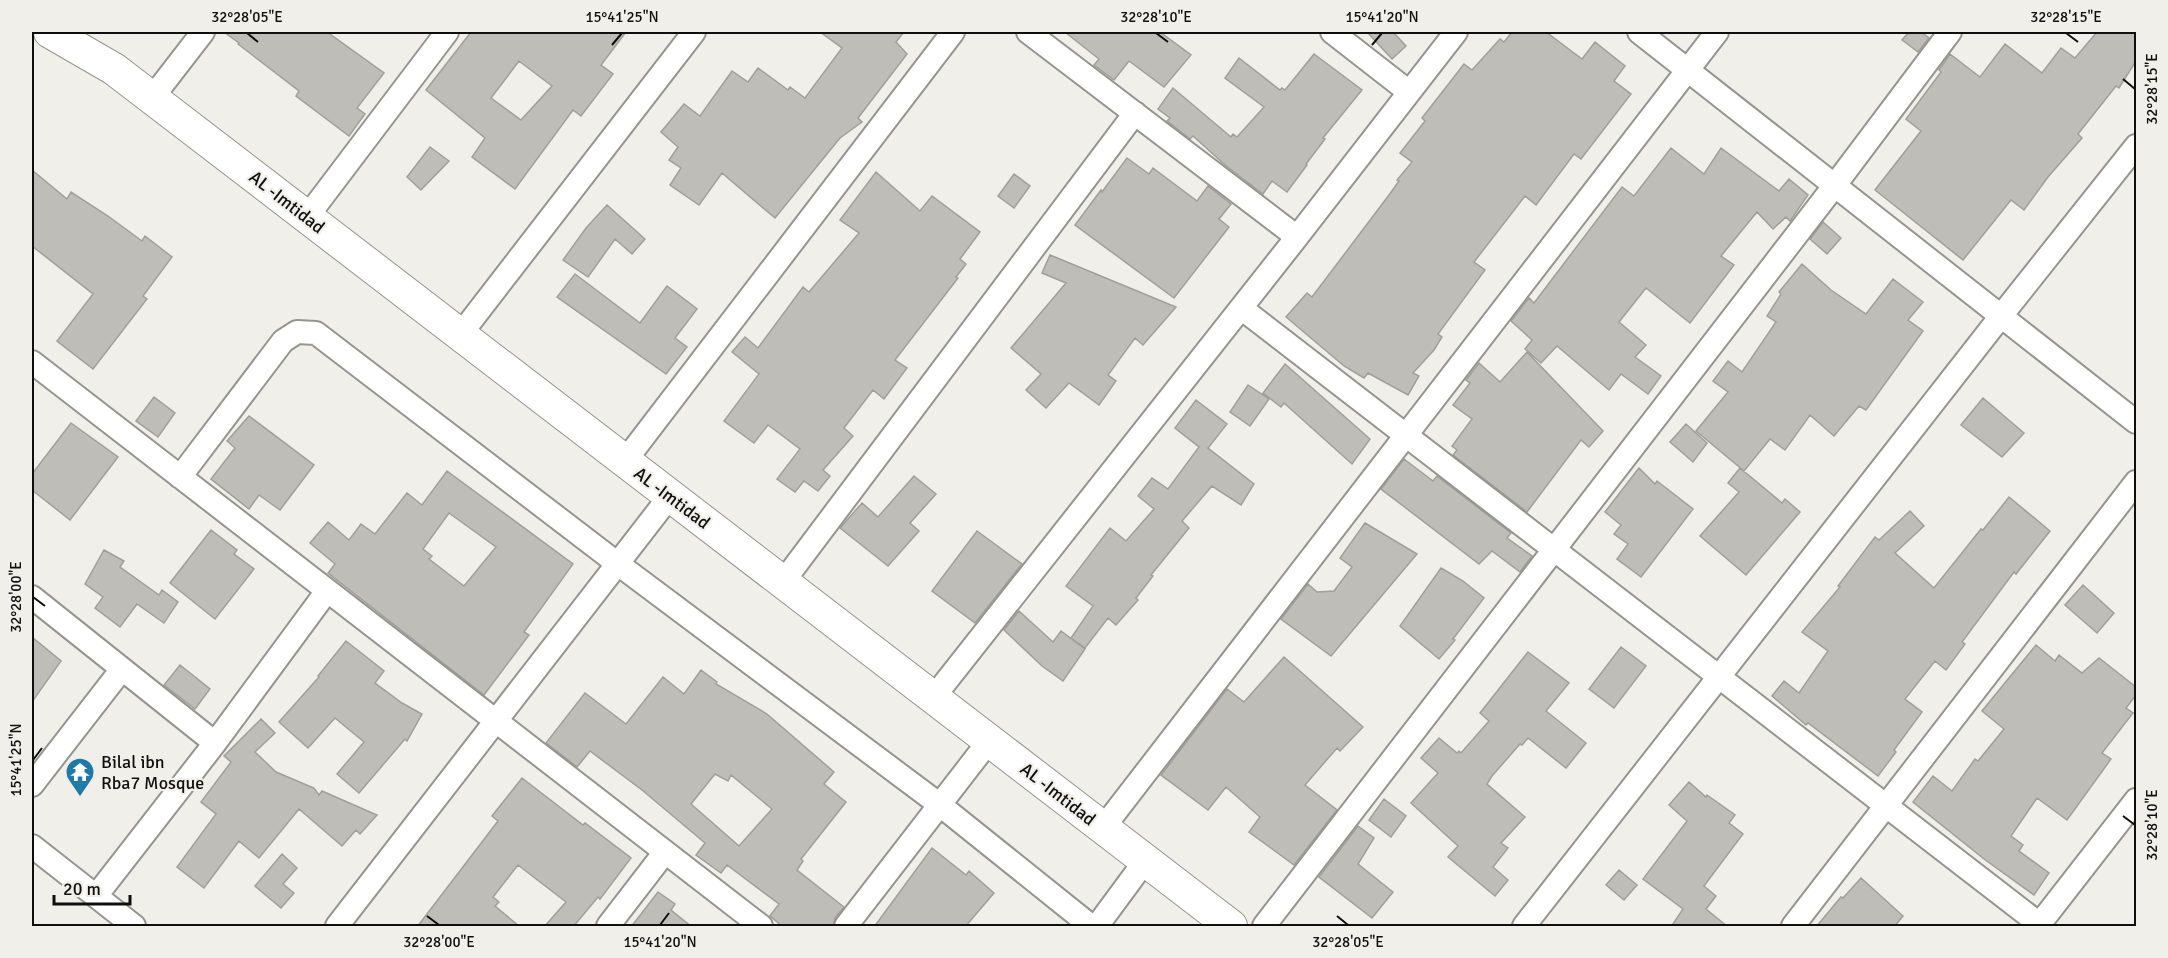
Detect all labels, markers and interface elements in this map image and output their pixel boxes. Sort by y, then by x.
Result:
text: 32°28'05"E [211,8,283,26]
text: 15°41'25"N [585,8,659,26]
text: 32°28'10"E [1120,8,1192,26]
text: 15°41'20"N [1345,8,1419,26]
text: 32°28'15"E [2030,8,2102,26]
text: 32°28'15"E [2143,53,2161,125]
street label: AL -Imtidad [245,166,329,238]
street label: AL -Imtidad [630,462,714,534]
text: 32°28'00"E [7,561,25,633]
text: 15°41'25"N [7,723,25,797]
place label: Bilal ibn Rba7 Mosque [101,751,204,794]
temple icon: Bilal ibn Rba7 Mosque [64,756,96,798]
street label: AL -Imtidad [1016,758,1100,830]
text: 32°28'10"E [2143,789,2161,861]
scale bar [54,868,130,906]
text: 20 m [63,878,101,900]
text: 32°28'00"E [403,933,475,951]
text: 15°41'20"N [623,933,697,951]
text: 32°28'05"E [1312,933,1384,951]

